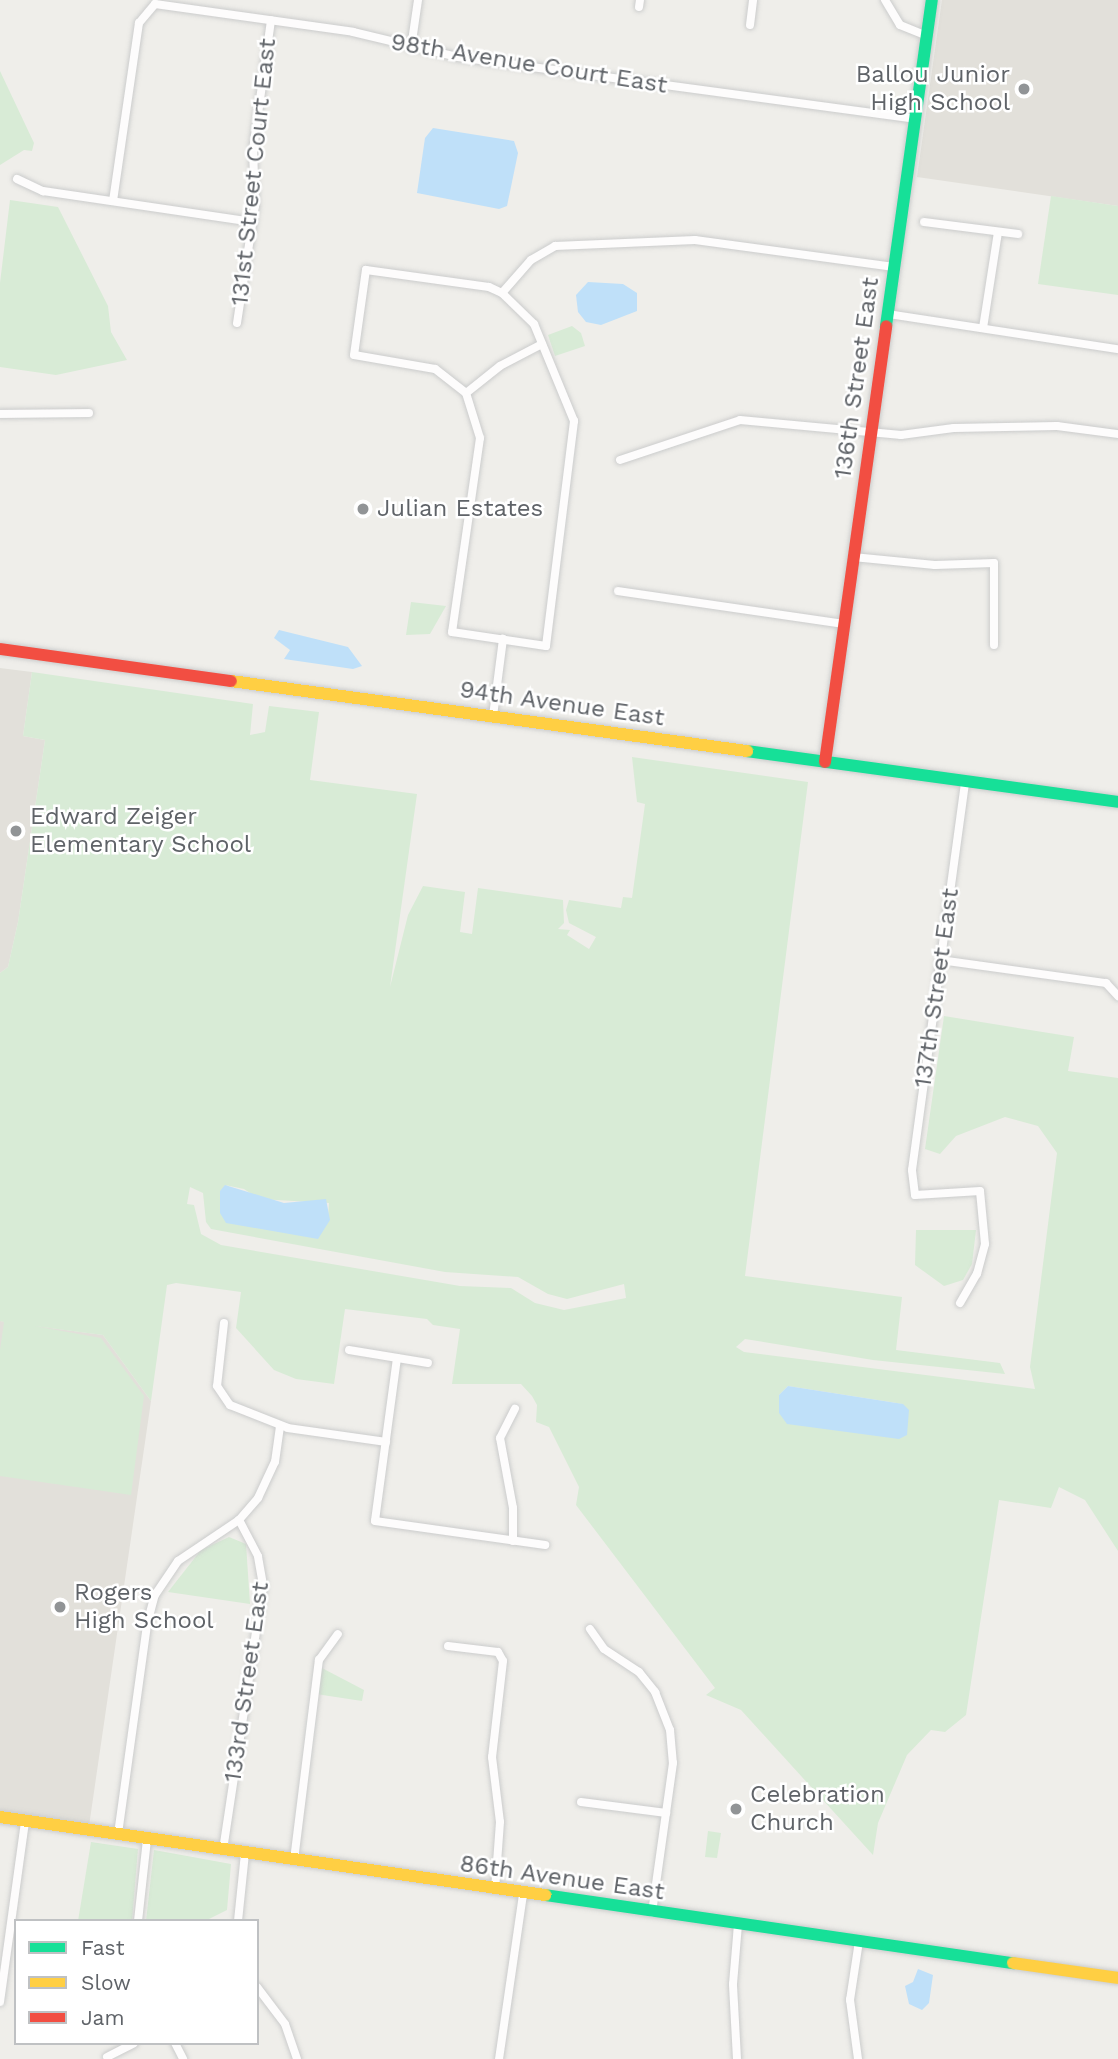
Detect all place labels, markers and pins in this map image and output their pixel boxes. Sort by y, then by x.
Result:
place label: Ballou Junior High School [855,61,1010,117]
marker: Ballou Junior High School [1016,81,1032,97]
place label: Julian Estates [377,495,543,523]
marker: Julian Estates [355,501,371,517]
place label: Edward Zeiger Elementary School [30,803,252,859]
marker: Edward Zeiger Elementary School [8,823,24,839]
place label: Rogers High School [74,1579,214,1635]
marker: Rogers High School [52,1599,68,1615]
place label: Celebration Church [750,1781,885,1837]
marker: Celebration Church [728,1801,744,1817]

